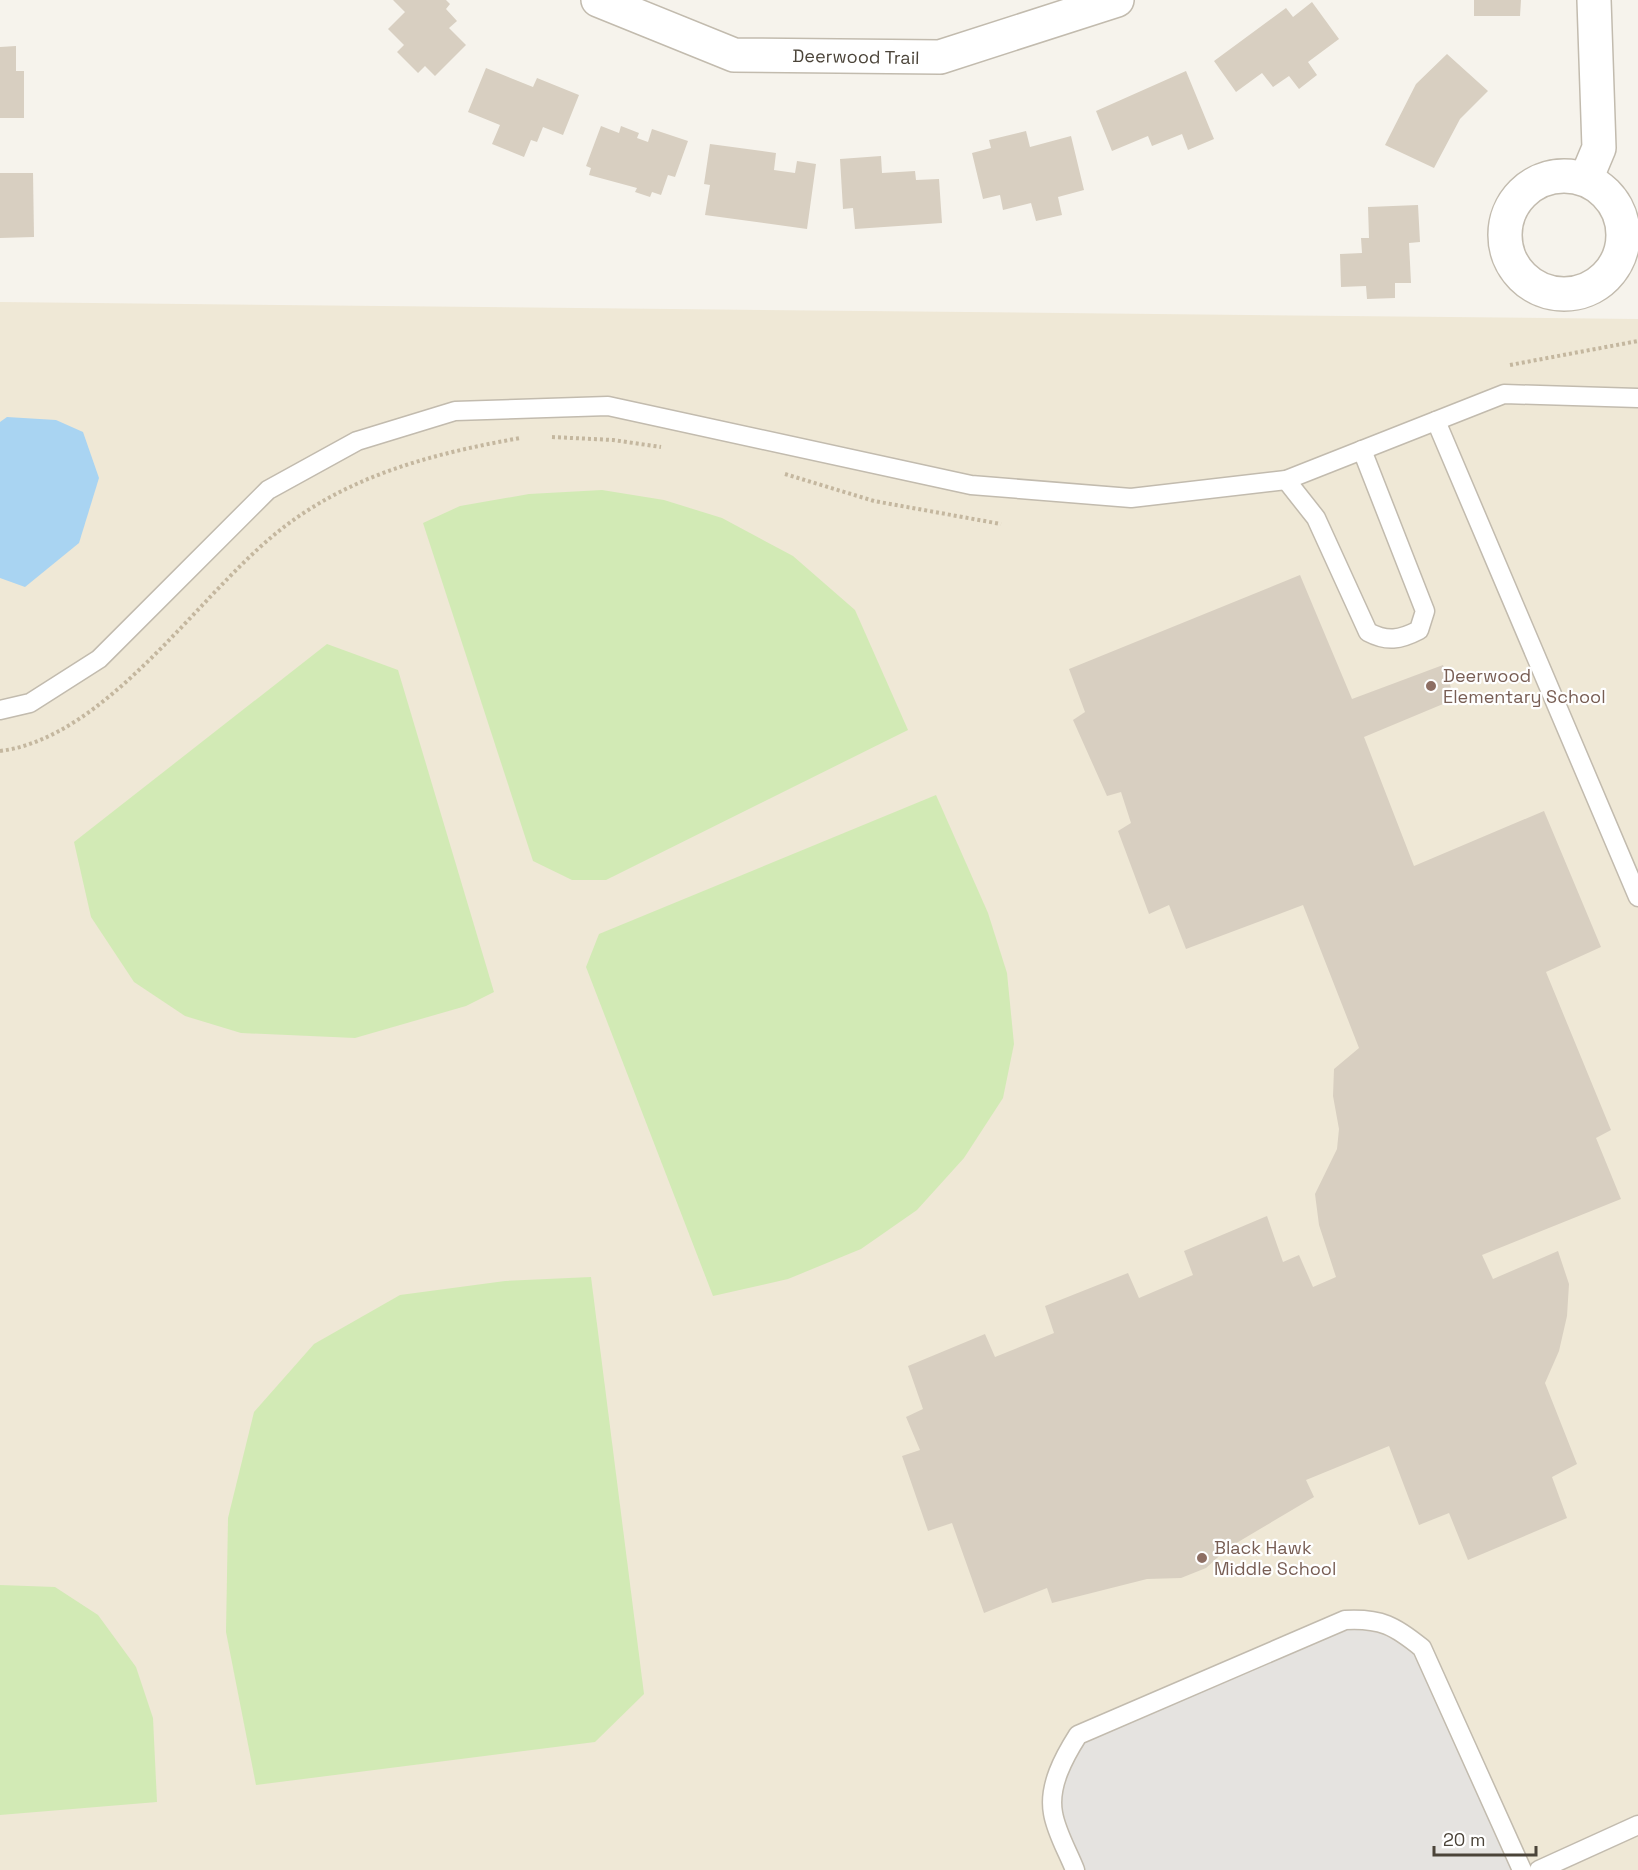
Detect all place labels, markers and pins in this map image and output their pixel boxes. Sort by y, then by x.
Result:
place label: Deerwood Elementary School [1443,664,1606,708]
marker: Deerwood Elementary School [1424,679,1438,693]
place label: Black Hawk Middle School [1214,1536,1336,1580]
marker: Black Hawk Middle School [1195,1551,1209,1565]

